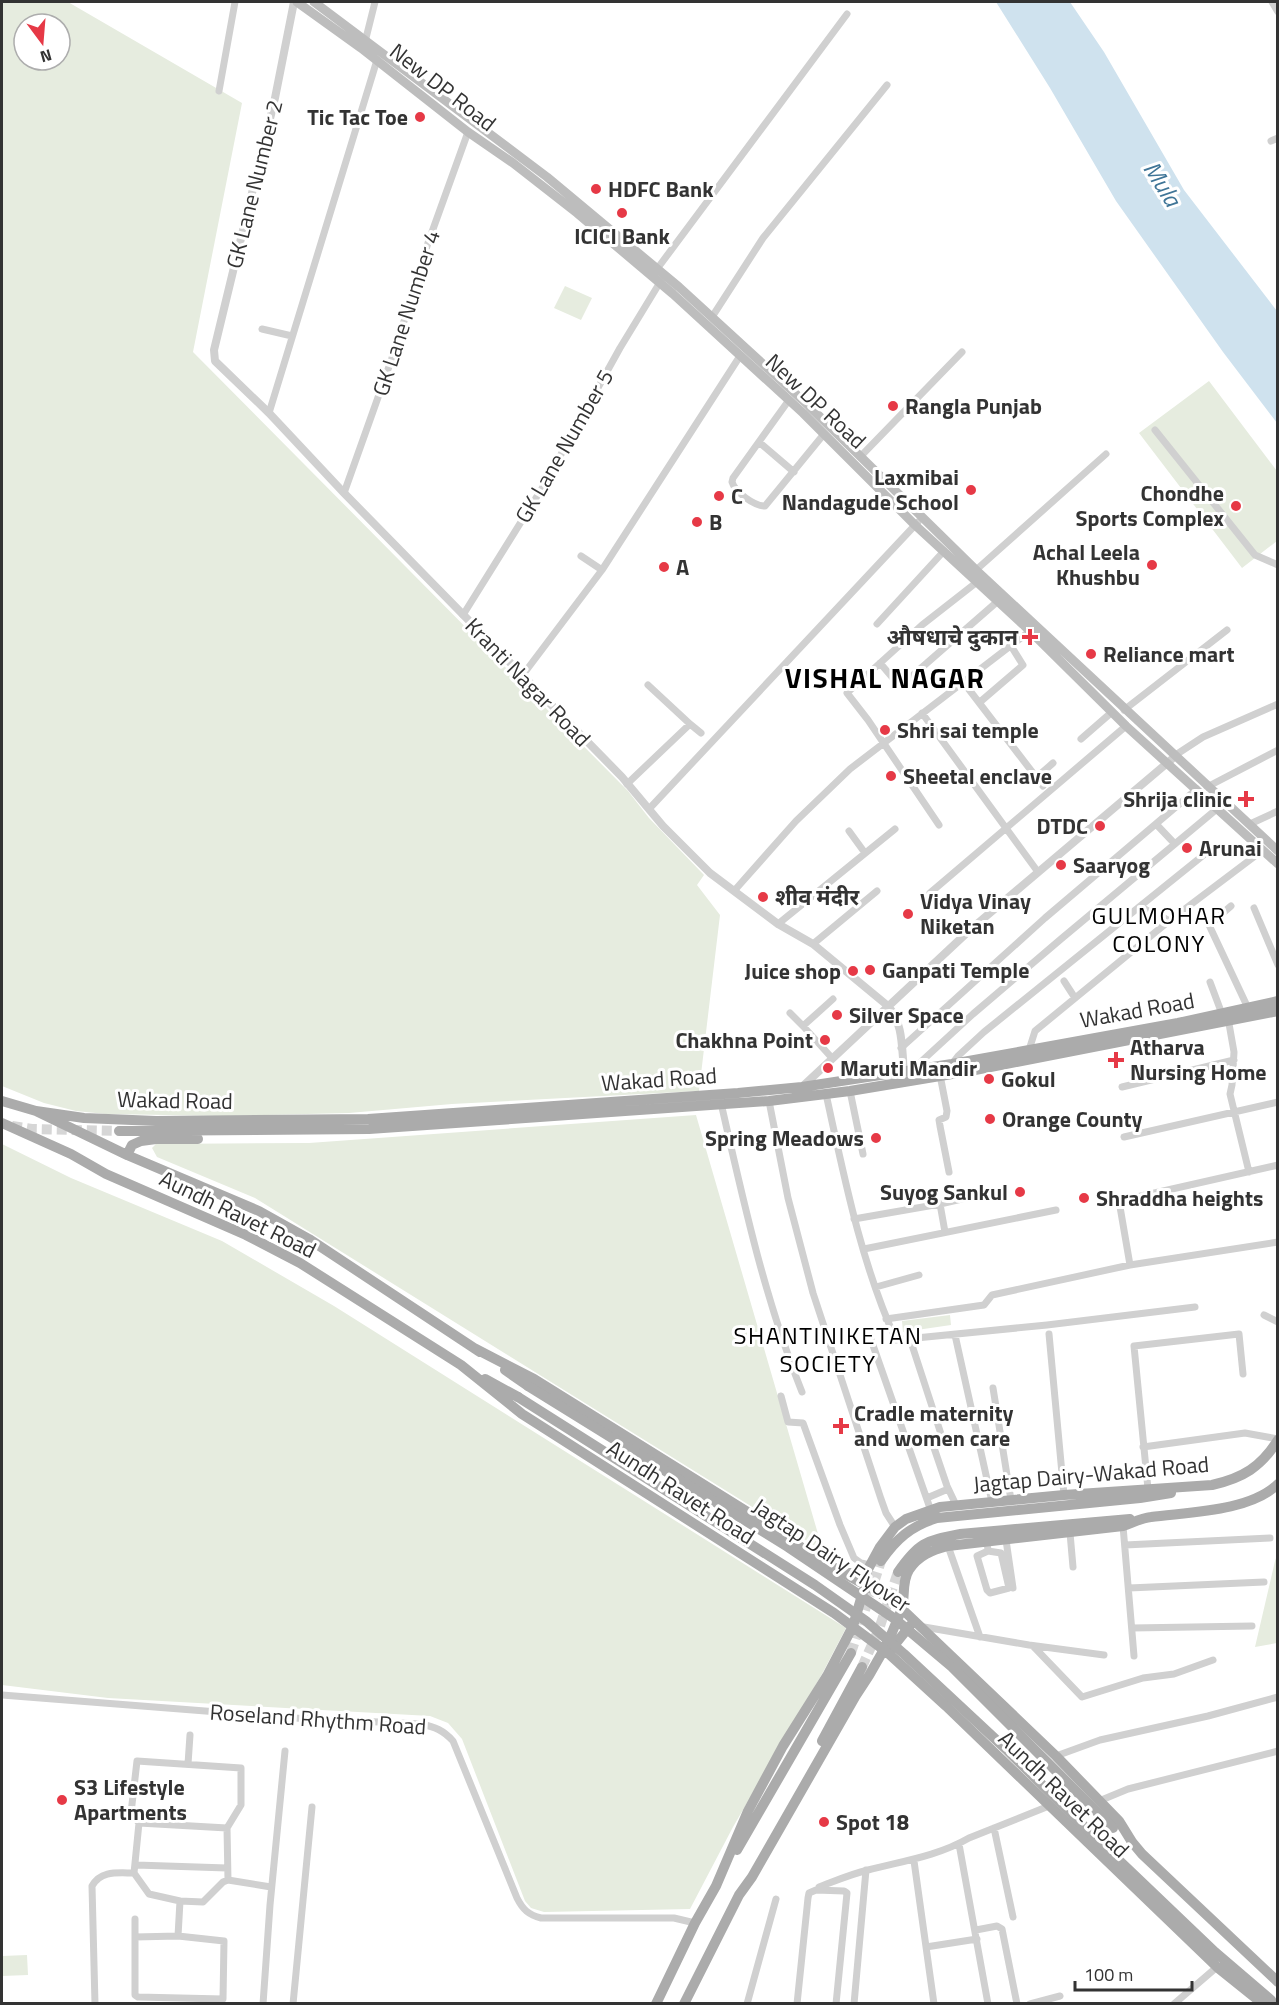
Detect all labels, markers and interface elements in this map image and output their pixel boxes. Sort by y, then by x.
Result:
north arrow [12,12,72,72]
street label: New DP Road [382,34,504,140]
text: N [37,43,55,69]
street label: GK Lane Number 2 [217,96,291,272]
place label: Tic Tac Toe [307,100,408,134]
marker: Tic Tac Toe [413,110,427,124]
water label: Mula [1135,154,1192,215]
place label: HDFC Bank [608,172,714,206]
marker: HDFC Bank [589,182,603,196]
marker: ICICI Bank [615,206,629,220]
place label: ICICI Bank [574,219,671,253]
street label: GK Lane Number 4 [363,226,449,400]
street label: New DP Road [758,345,874,457]
street label: GK Lane Number 5 [506,363,622,529]
place label: Rangla Punjab [905,389,1042,423]
marker: Rangla Punjab [886,399,900,413]
place label: Laxmibai Nandagude School [782,460,959,519]
place label: Chondhe Sports Complex [1075,476,1225,535]
place label: C [731,479,743,513]
marker: Laxmibai Nandagude School [964,483,978,497]
marker: C [712,489,726,503]
marker: Chondhe Sports Complex [1229,499,1243,513]
place label: B [709,505,722,539]
marker: B [690,515,704,529]
place label: Achal Leela Khushbu [1033,535,1140,594]
place label: A [676,550,689,584]
marker: Achal Leela Khushbu [1145,558,1159,572]
marker: A [657,560,671,574]
street label: Kranti Nagar Road [457,610,599,754]
place label: औषधाचे दुकान [887,620,1018,654]
marker: औषधाचे दुकान [1023,630,1037,644]
place label: Reliance mart [1103,637,1234,671]
marker: Reliance mart [1084,647,1098,661]
district label: VISHAL NAGAR [785,656,985,699]
place label: Shri sai temple [897,713,1039,747]
marker: Shri sai temple [878,723,892,737]
place label: Sheetal enclave [903,759,1052,793]
marker: Sheetal enclave [884,769,898,783]
place label: Shrija clinic [1123,782,1232,816]
marker: Shrija clinic [1237,790,1255,808]
place label: DTDC [1037,809,1088,843]
marker: DTDC [1093,819,1107,833]
place label: Arunai [1199,831,1262,865]
marker: Arunai [1180,841,1194,855]
place label: Saaryog [1073,848,1150,882]
marker: Saaryog [1054,858,1068,872]
place label: शीव मंदीर [775,880,860,914]
place label: Vidya Vinay Niketan [920,884,1031,943]
marker: शीव मंदीर [756,890,770,904]
district label: GULMOHAR COLONY [1091,897,1227,961]
marker: Vidya Vinay Niketan [901,907,915,921]
place label: Ganpati Temple [882,953,1029,987]
place label: Juice shop [745,954,841,988]
marker: Ganpati Temple [863,963,877,977]
marker: Juice shop [846,964,860,978]
street label: Wakad Road [1077,983,1197,1037]
place label: Silver Space [849,998,964,1032]
marker: Silver Space [830,1008,844,1022]
place label: Chakhna Point [675,1023,813,1057]
place label: Atharva Nursing Home [1130,1030,1267,1089]
marker: Chakhna Point [818,1033,832,1047]
place label: Maruti Mandir [840,1051,977,1085]
marker: Atharva Nursing Home [1107,1051,1125,1069]
street label: Wakad Road [600,1058,718,1100]
marker: Maruti Mandir [821,1061,835,1075]
place label: Gokul [1001,1062,1056,1096]
marker: Gokul [982,1072,996,1086]
street label: Wakad Road [117,1082,233,1118]
place label: Orange County [1002,1102,1143,1136]
marker: Orange County [983,1112,997,1126]
place label: Spring Meadows [705,1121,864,1155]
marker: Spring Meadows [869,1131,883,1145]
street label: Aundh Ravet Road [154,1161,322,1267]
place label: Suyog Sankul [880,1175,1008,1209]
place label: Shraddha heights [1096,1181,1263,1215]
marker: Suyog Sankul [1013,1185,1027,1199]
marker: Shraddha heights [1077,1191,1091,1205]
district label: SHANTINIKETAN SOCIETY [734,1317,922,1381]
place label: Cradle maternity and women care [854,1396,1013,1455]
marker: Cradle maternity and women care [832,1417,850,1435]
street label: Aundh Ravet Road [600,1431,762,1553]
street label: Jagtap Dairy-Wakad Road [972,1447,1210,1501]
street label: Jagtap Dairy Flyover [746,1489,918,1621]
street label: Roseland Rhythm Road [209,1694,427,1744]
street label: Aundh Ravet Road [991,1722,1137,1866]
place label: S3 Lifestyle Apartments [74,1770,187,1829]
marker: S3 Lifestyle Apartments [55,1793,69,1807]
place label: Spot 18 [836,1805,909,1839]
marker: Spot 18 [817,1815,831,1829]
scale bar [1075,1954,1192,1992]
text: 100 m [1084,1961,1133,1988]

